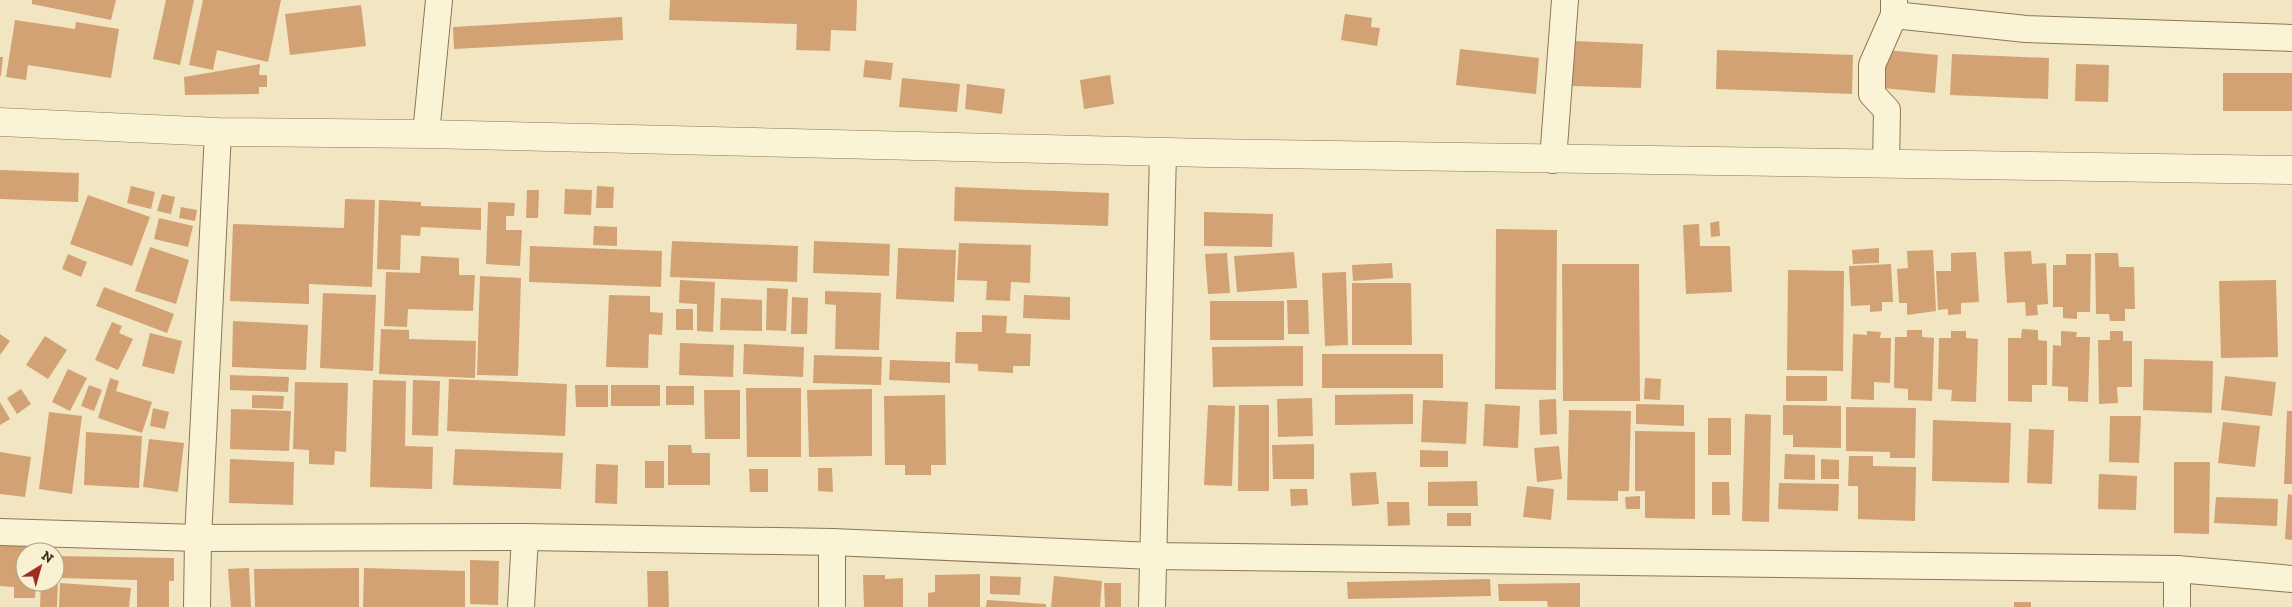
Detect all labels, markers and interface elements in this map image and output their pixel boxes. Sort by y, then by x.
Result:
north arrow [15,542,65,592]
text: N [38,547,57,567]

